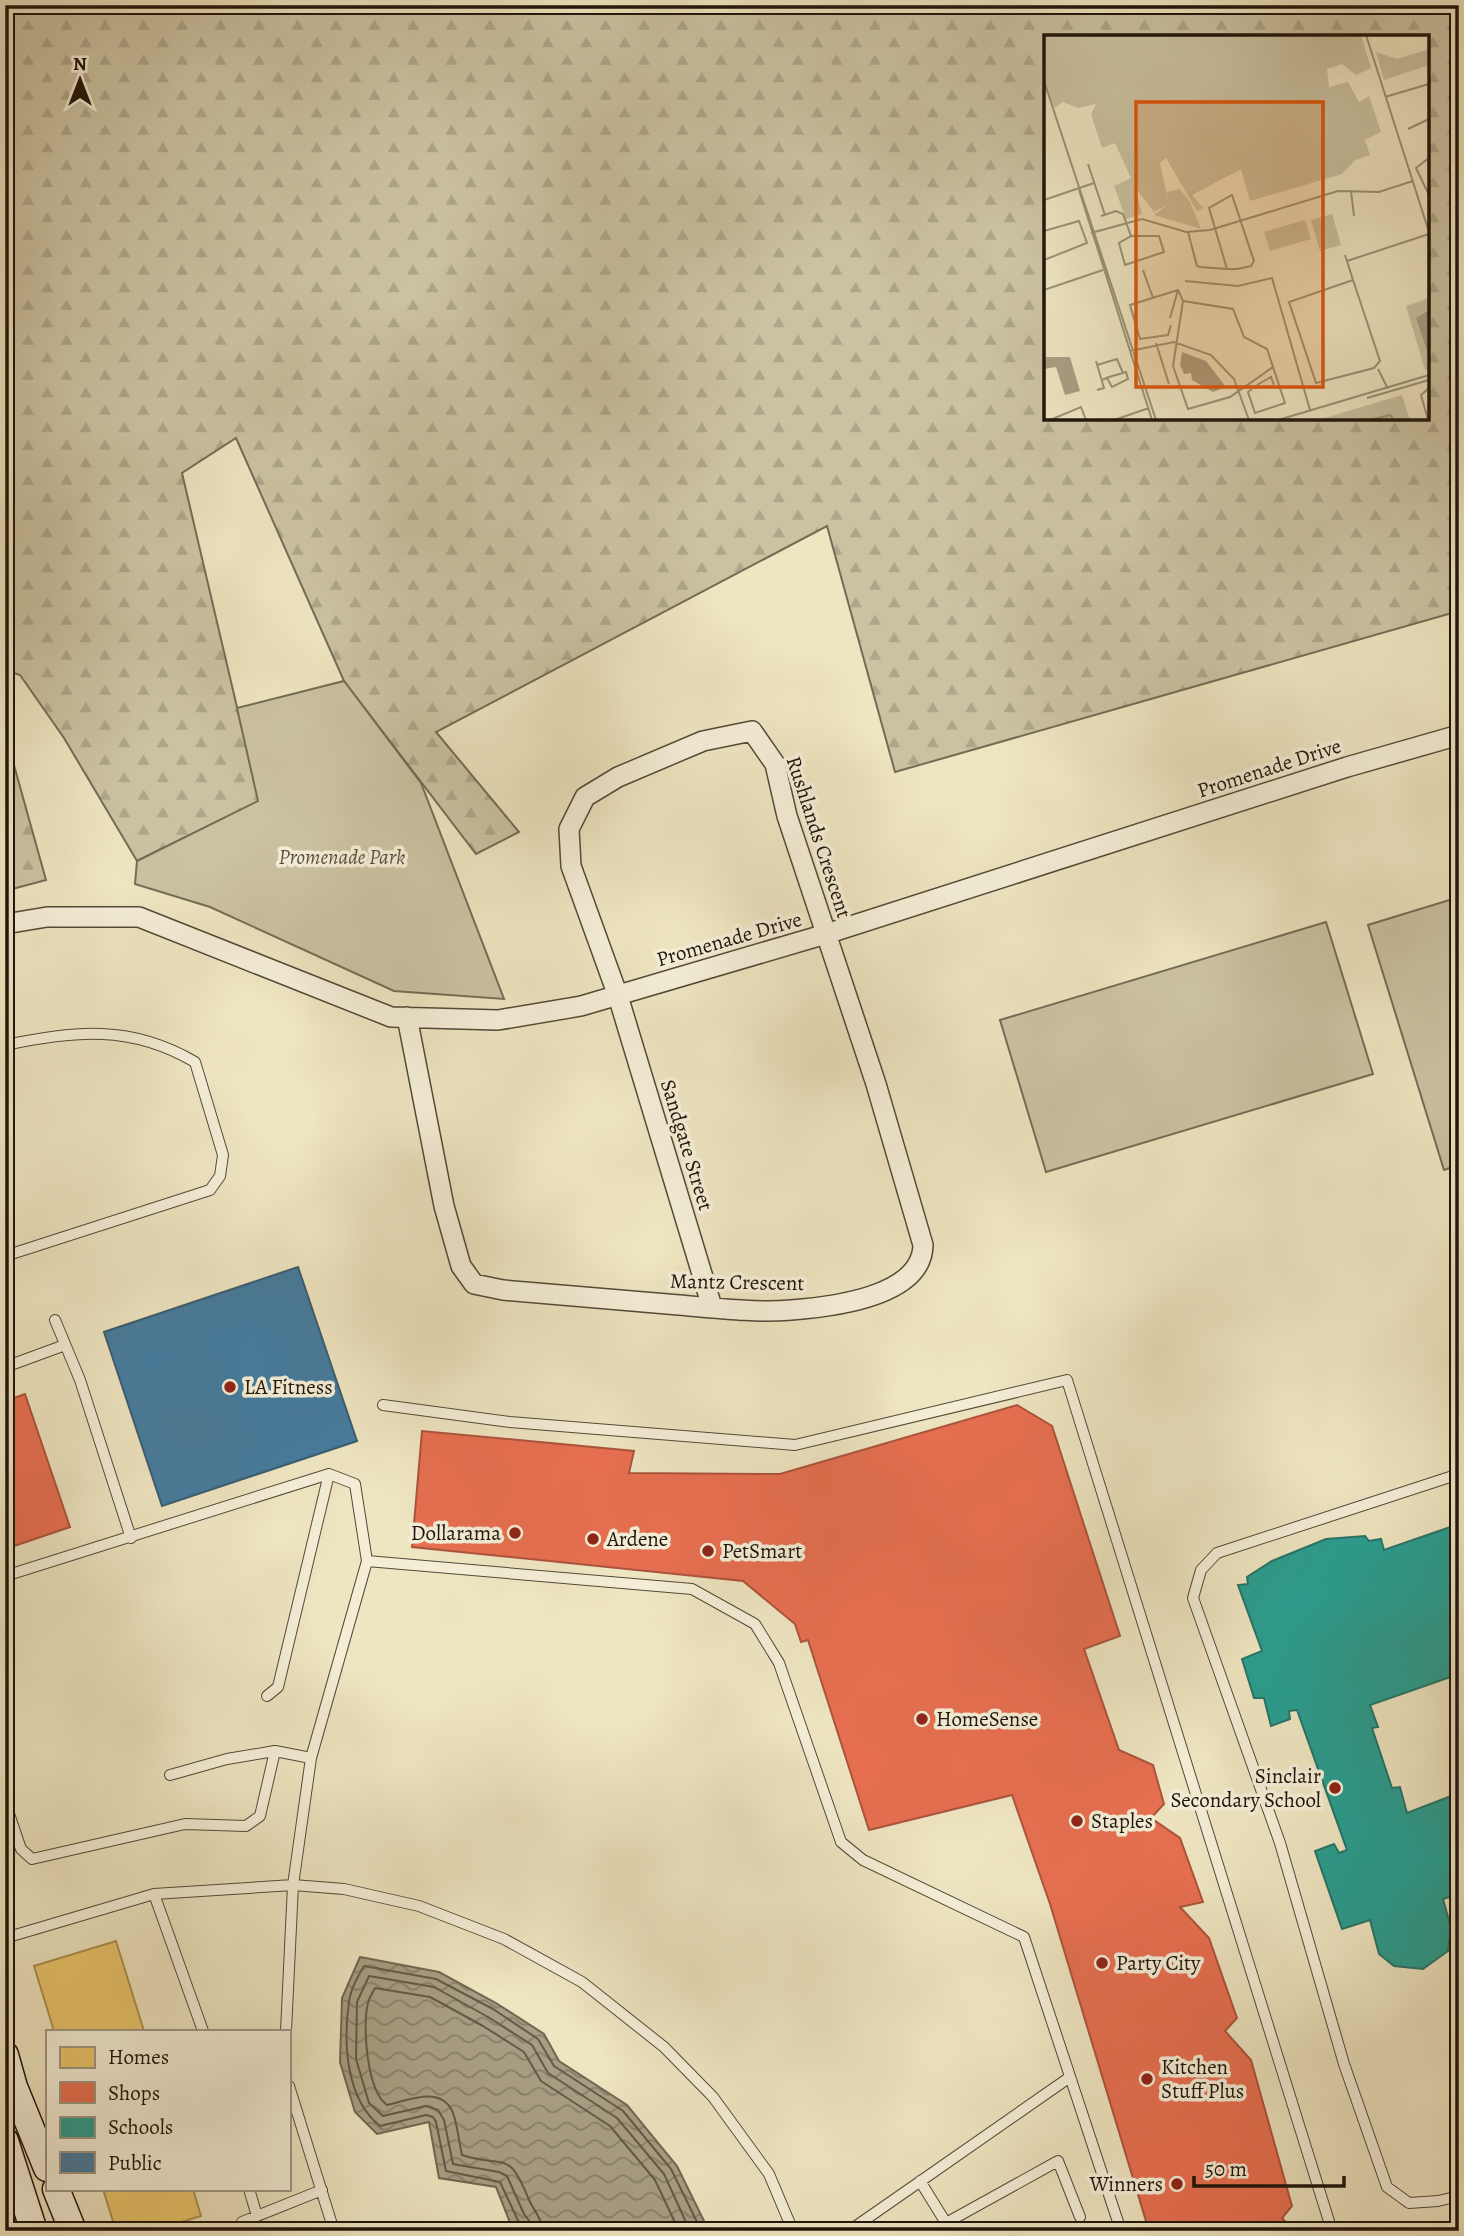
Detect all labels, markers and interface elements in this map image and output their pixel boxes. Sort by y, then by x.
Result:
inset map [1044,35,1429,420]
north arrow [46,46,116,116]
text: N [73,51,87,77]
street label: Promenade Drive [1193,732,1345,804]
street label: Rushlands Crescent [780,753,858,921]
park label: Promenade Park [279,843,405,871]
street label: Promenade Drive [653,905,805,973]
street label: Sandgate Street [654,1076,720,1214]
street label: Mantz Crescent [670,1267,805,1297]
place label: LA Fitness [244,1373,333,1401]
marker: LA Fitness [222,1379,238,1395]
place label: Dollarama [411,1519,501,1547]
marker: Dollarama [507,1525,523,1541]
place label: Ardene [606,1525,668,1553]
marker: Ardene [585,1531,601,1547]
place label: PetSmart [722,1537,802,1565]
marker: PetSmart [700,1543,716,1559]
place label: HomeSense [936,1705,1038,1733]
marker: HomeSense [914,1711,930,1727]
place label: Sinclair Secondary School [1171,1762,1321,1814]
marker: Sinclair Secondary School [1327,1780,1343,1796]
place label: Staples [1091,1807,1153,1835]
marker: Staples [1069,1813,1085,1829]
place label: Party City [1116,1949,1201,1977]
marker: Party City [1094,1955,1110,1971]
legend [46,2030,290,2190]
text: Homes [108,2043,169,2071]
place label: Kitchen Stuff Plus [1161,2053,1244,2105]
marker: Kitchen Stuff Plus [1139,2071,1155,2087]
text: Shops [108,2079,160,2107]
text: Schools [108,2113,173,2141]
scale bar [1194,2145,1345,2189]
text: Public [108,2149,162,2177]
text: 50 m [1205,2155,1247,2183]
place label: Winners [1088,2170,1163,2198]
marker: Winners [1169,2176,1185,2192]

